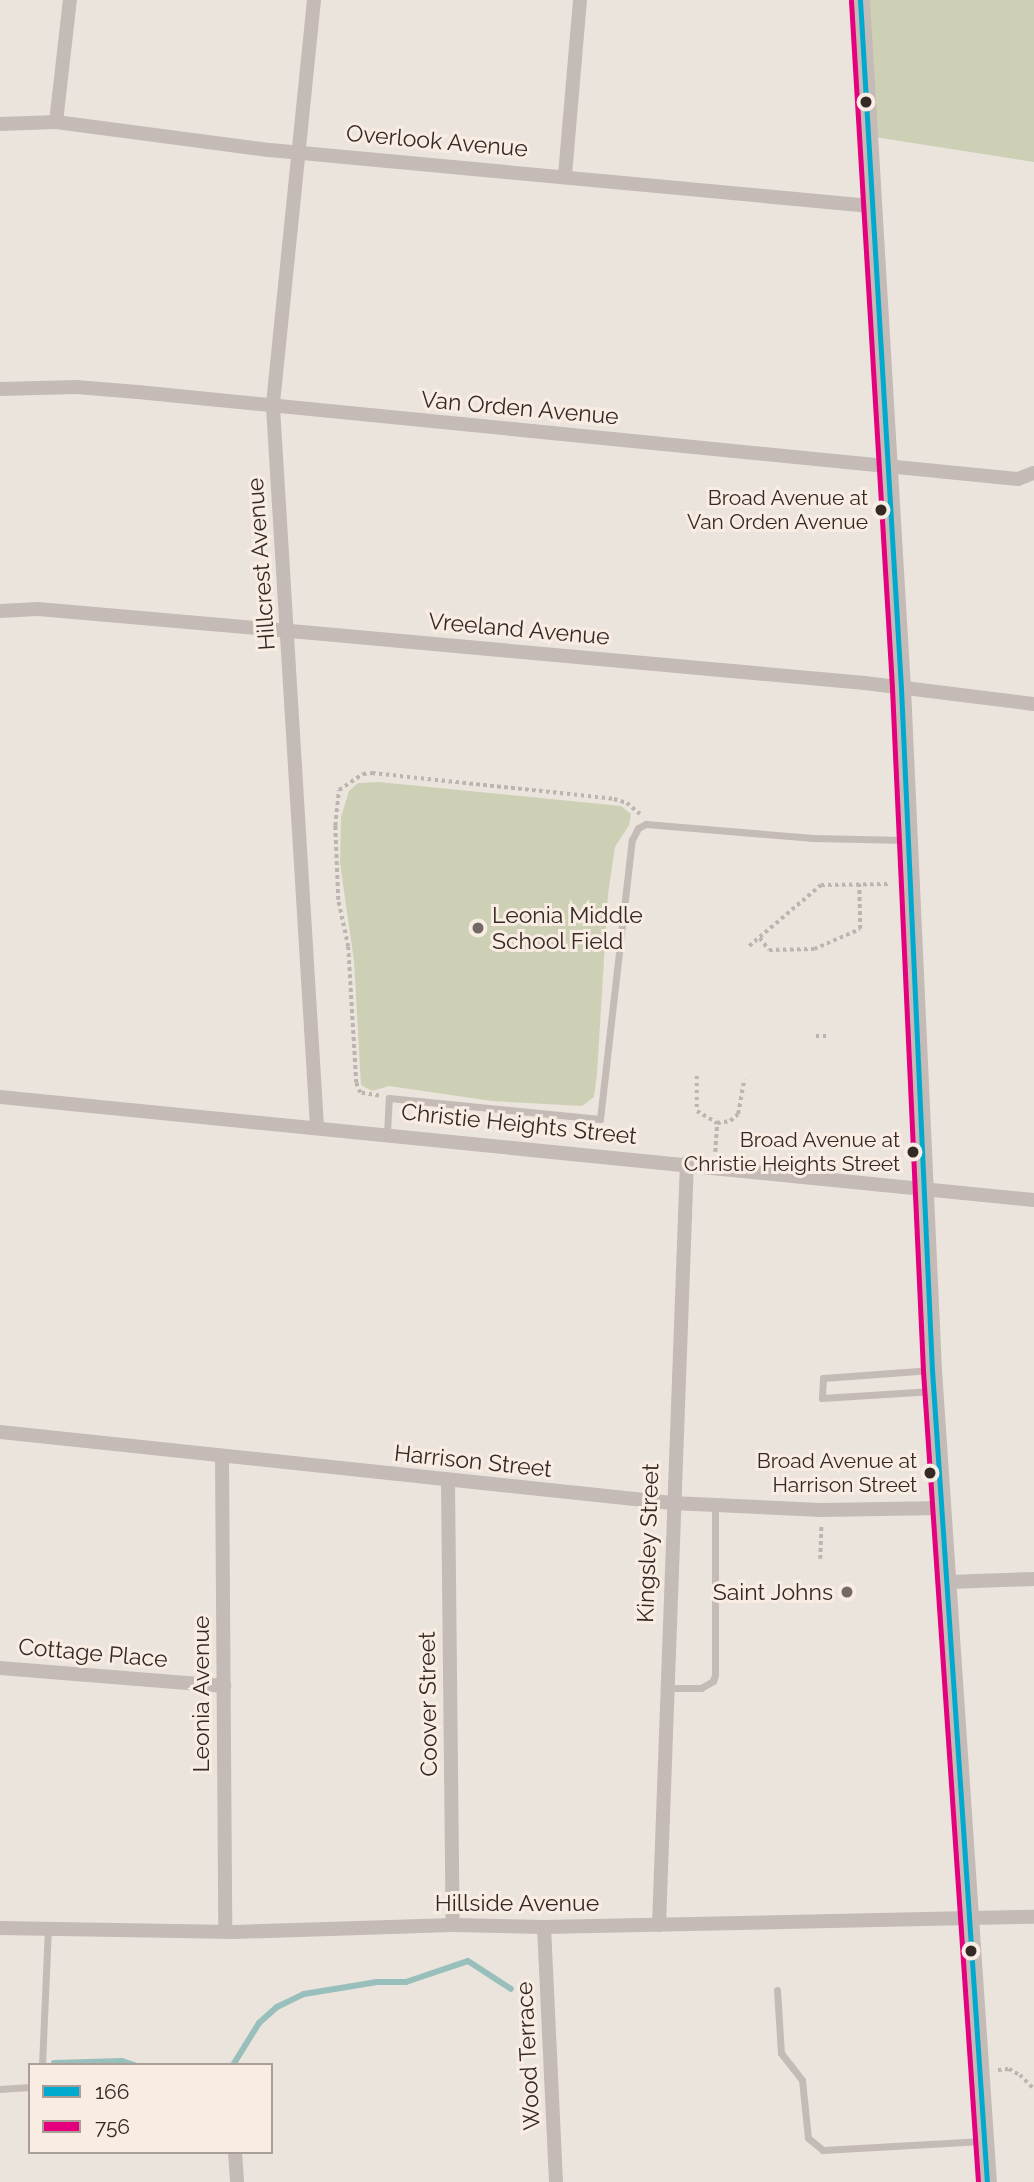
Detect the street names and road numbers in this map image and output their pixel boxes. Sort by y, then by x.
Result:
street label: Overlook Avenue [345,119,529,163]
street label: Van Orden Avenue [420,386,620,430]
street label: Hillcrest Avenue [241,476,281,652]
street label: Vreeland Avenue [427,607,611,651]
street label: Christie Heights Street [400,1098,638,1150]
street label: Harrison Street [393,1439,553,1483]
street label: Kingsley Street [631,1463,665,1623]
street label: Leonia Avenue [187,1615,215,1773]
street label: Coover Street [413,1631,443,1777]
street label: Cottage Place [17,1633,169,1673]
street label: Hillside Avenue [434,1889,600,1917]
street label: Wood Terrace [510,1981,546,2131]

